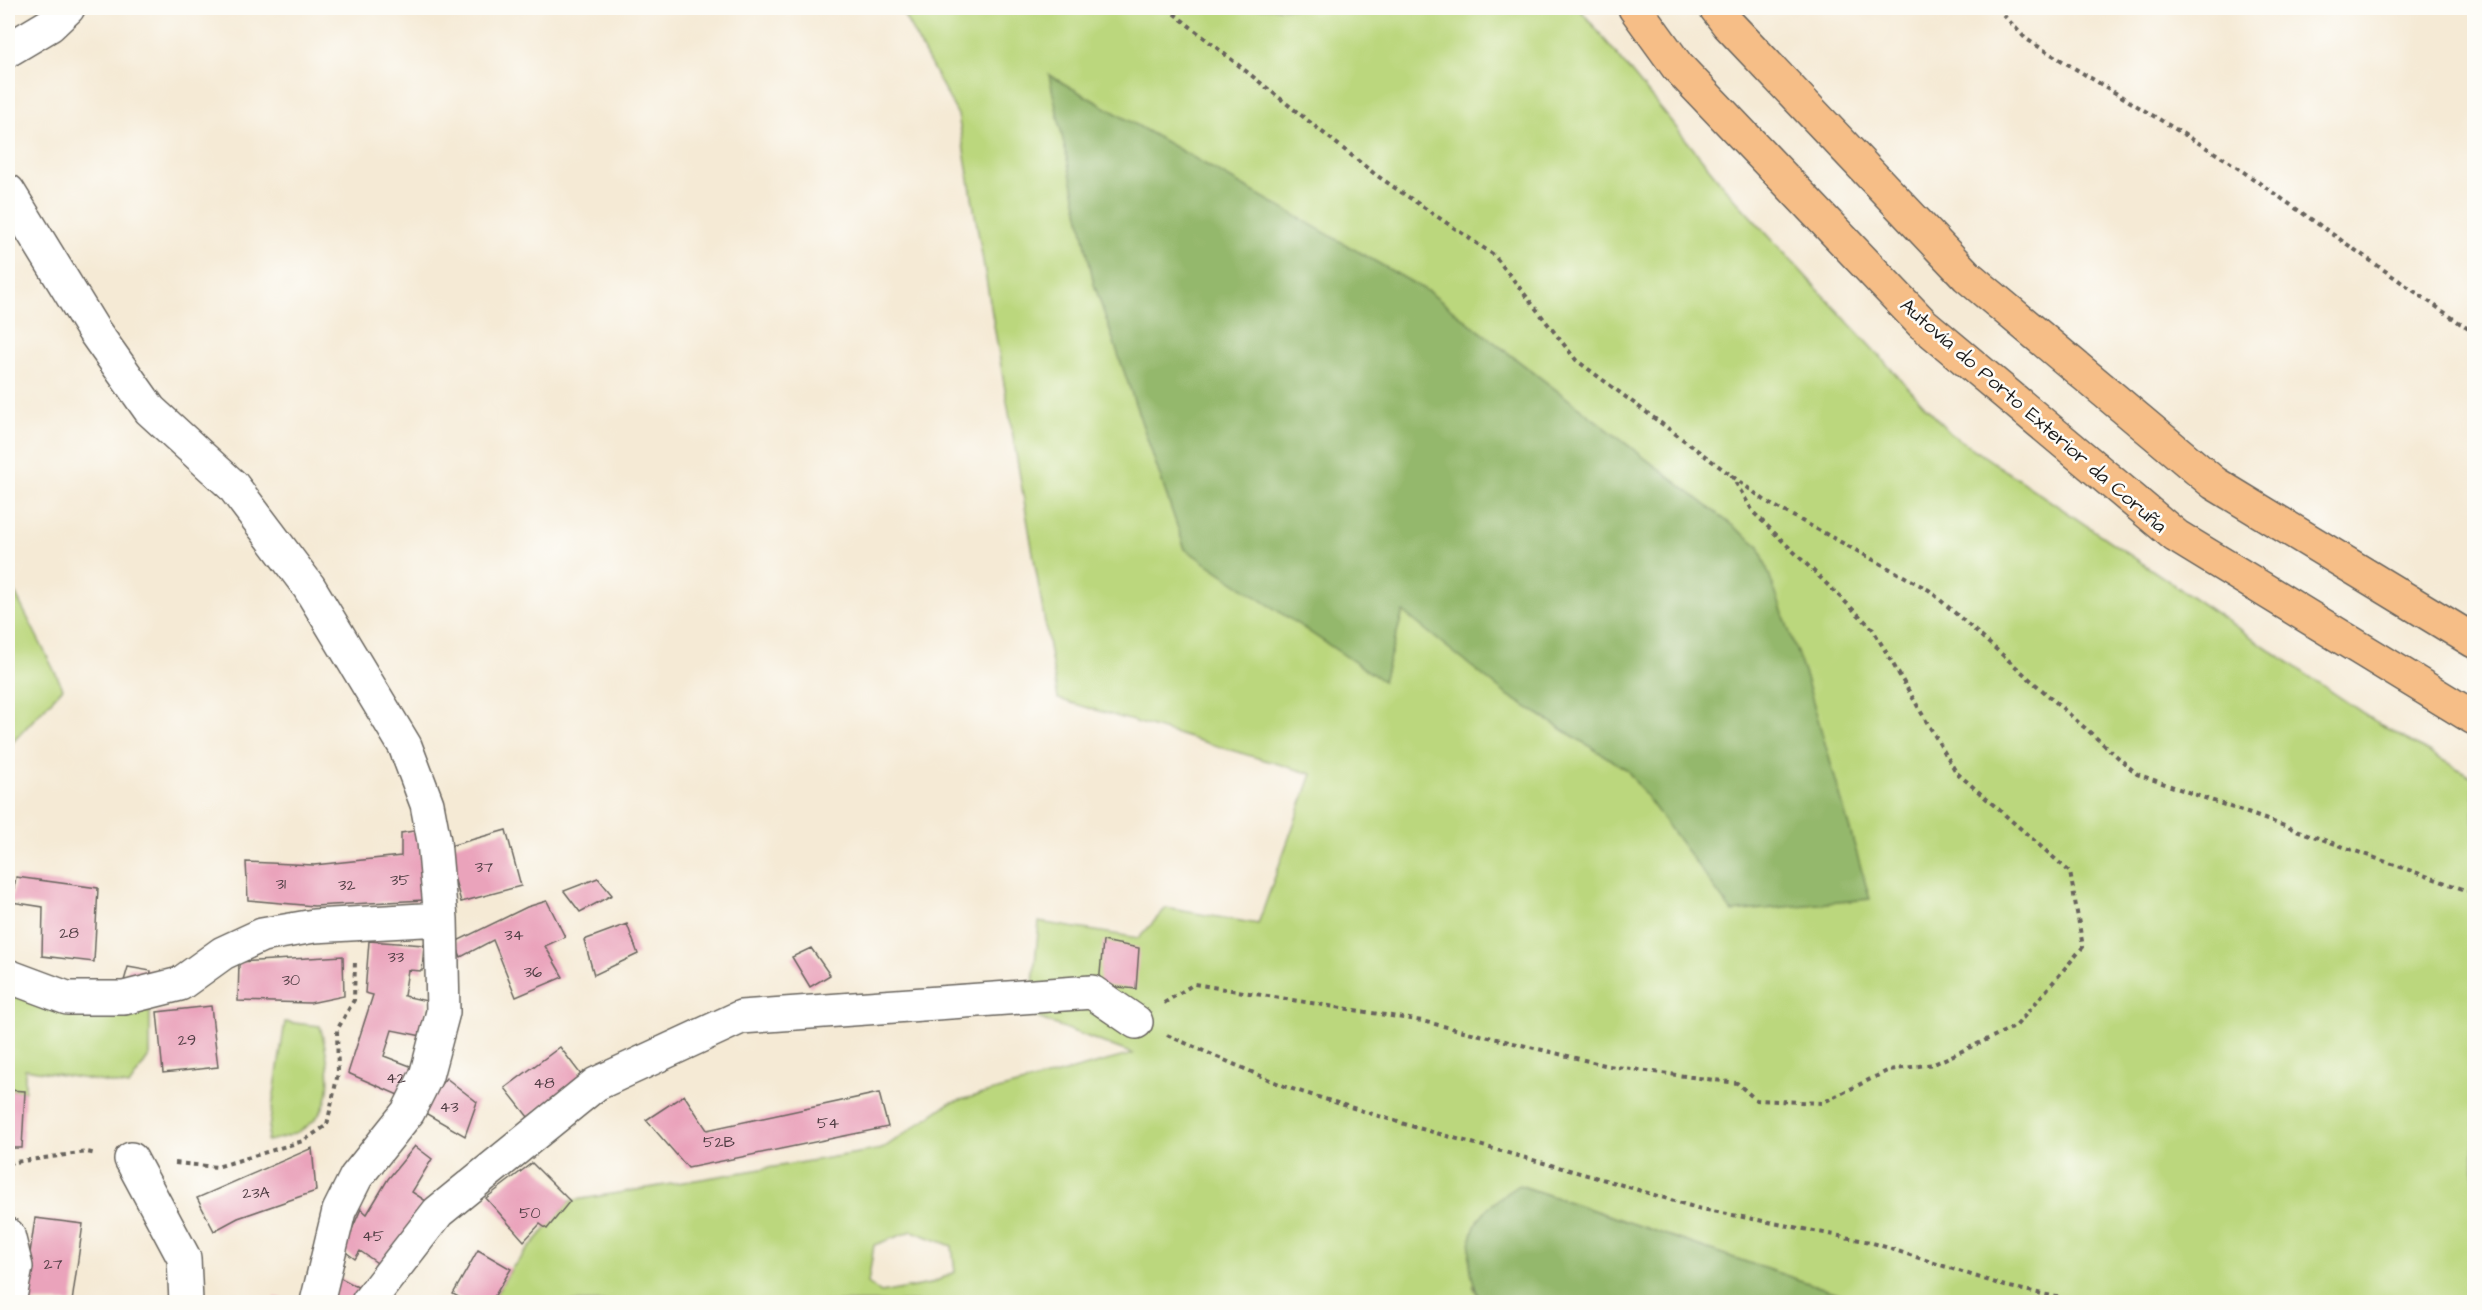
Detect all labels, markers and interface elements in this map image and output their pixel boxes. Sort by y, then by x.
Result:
street label: Autovía do Porto Exterior da Coruña [1894,292,2173,540]
house number: 37 [475,856,493,878]
house number: 35 [390,869,410,891]
house number: 31 [276,873,286,895]
house number: 32 [338,874,356,896]
house number: 28 [59,922,79,944]
house number: 34 [504,924,524,946]
house number: 33 [388,946,404,968]
house number: 36 [524,961,542,983]
house number: 30 [282,969,300,991]
house number: 29 [178,1029,196,1051]
house number: 42 [386,1067,406,1089]
house number: 48 [533,1072,555,1094]
house number: 43 [439,1096,459,1118]
house number: 54 [817,1112,839,1134]
house number: 52B [703,1131,736,1153]
house number: 23A [242,1182,270,1204]
house number: 50 [519,1202,541,1224]
house number: 45 [362,1225,385,1247]
house number: 27 [44,1253,63,1275]

